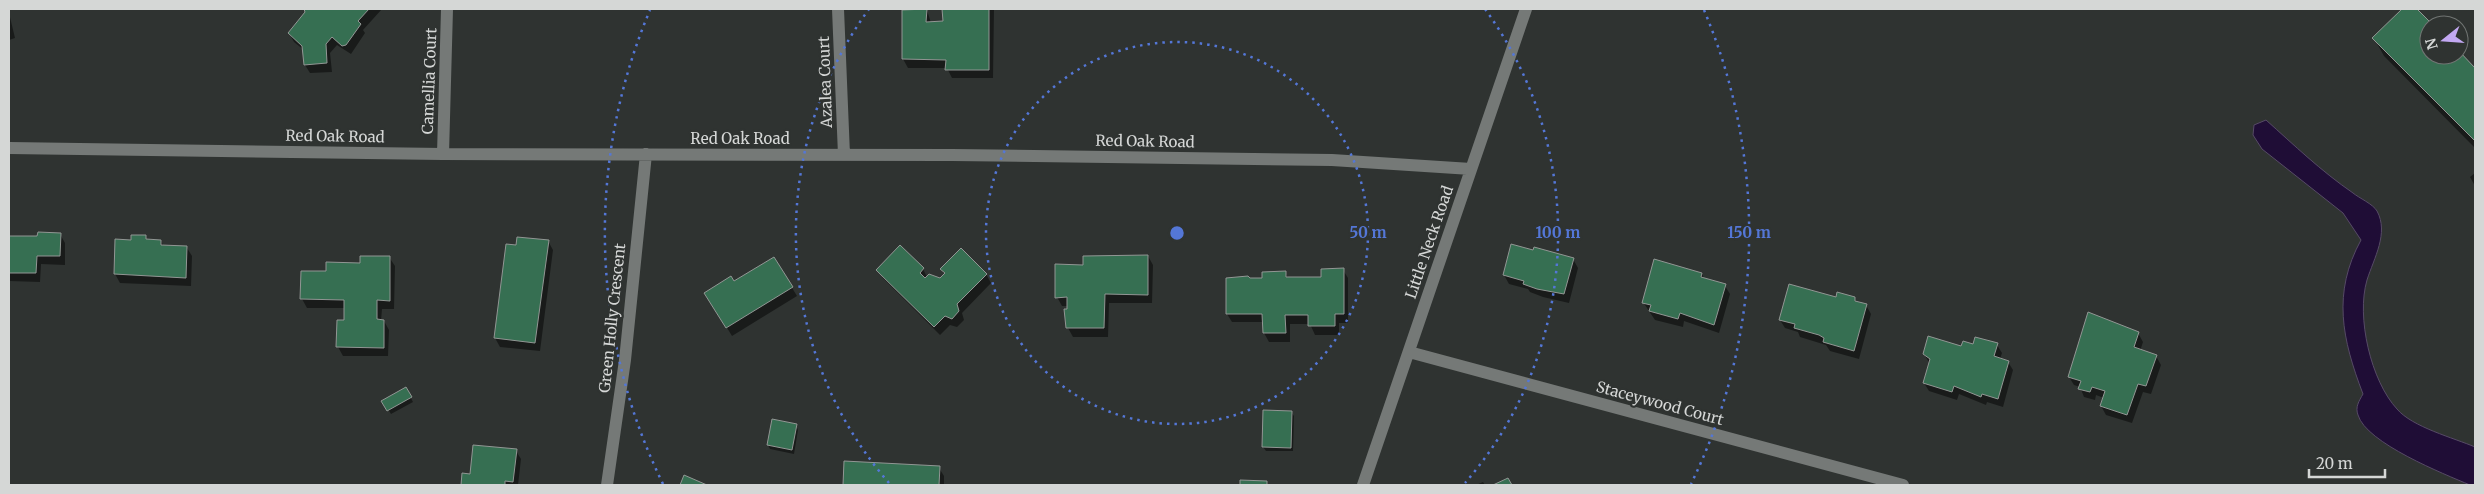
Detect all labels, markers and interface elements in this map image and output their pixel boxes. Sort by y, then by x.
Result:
north arrow [2419,15,2469,65]
street label: Camellia Court [418,27,440,135]
street label: Azalea Court [814,36,836,129]
text: N [2421,36,2442,52]
street label: Red Oak Road [285,126,385,146]
street label: Red Oak Road [690,129,790,148]
street label: Red Oak Road [1095,131,1195,151]
street label: Little Neck Road [1401,183,1457,301]
text: 50 m [1349,223,1387,242]
text: 100 m [1536,223,1580,242]
text: 150 m [1727,223,1771,242]
centre of rings [1168,224,1186,242]
street label: Green Holly Crescent [595,242,629,394]
street label: Staceywood Court [1594,377,1726,429]
scale bar [2309,446,2385,478]
text: 20 m [2316,454,2353,473]

